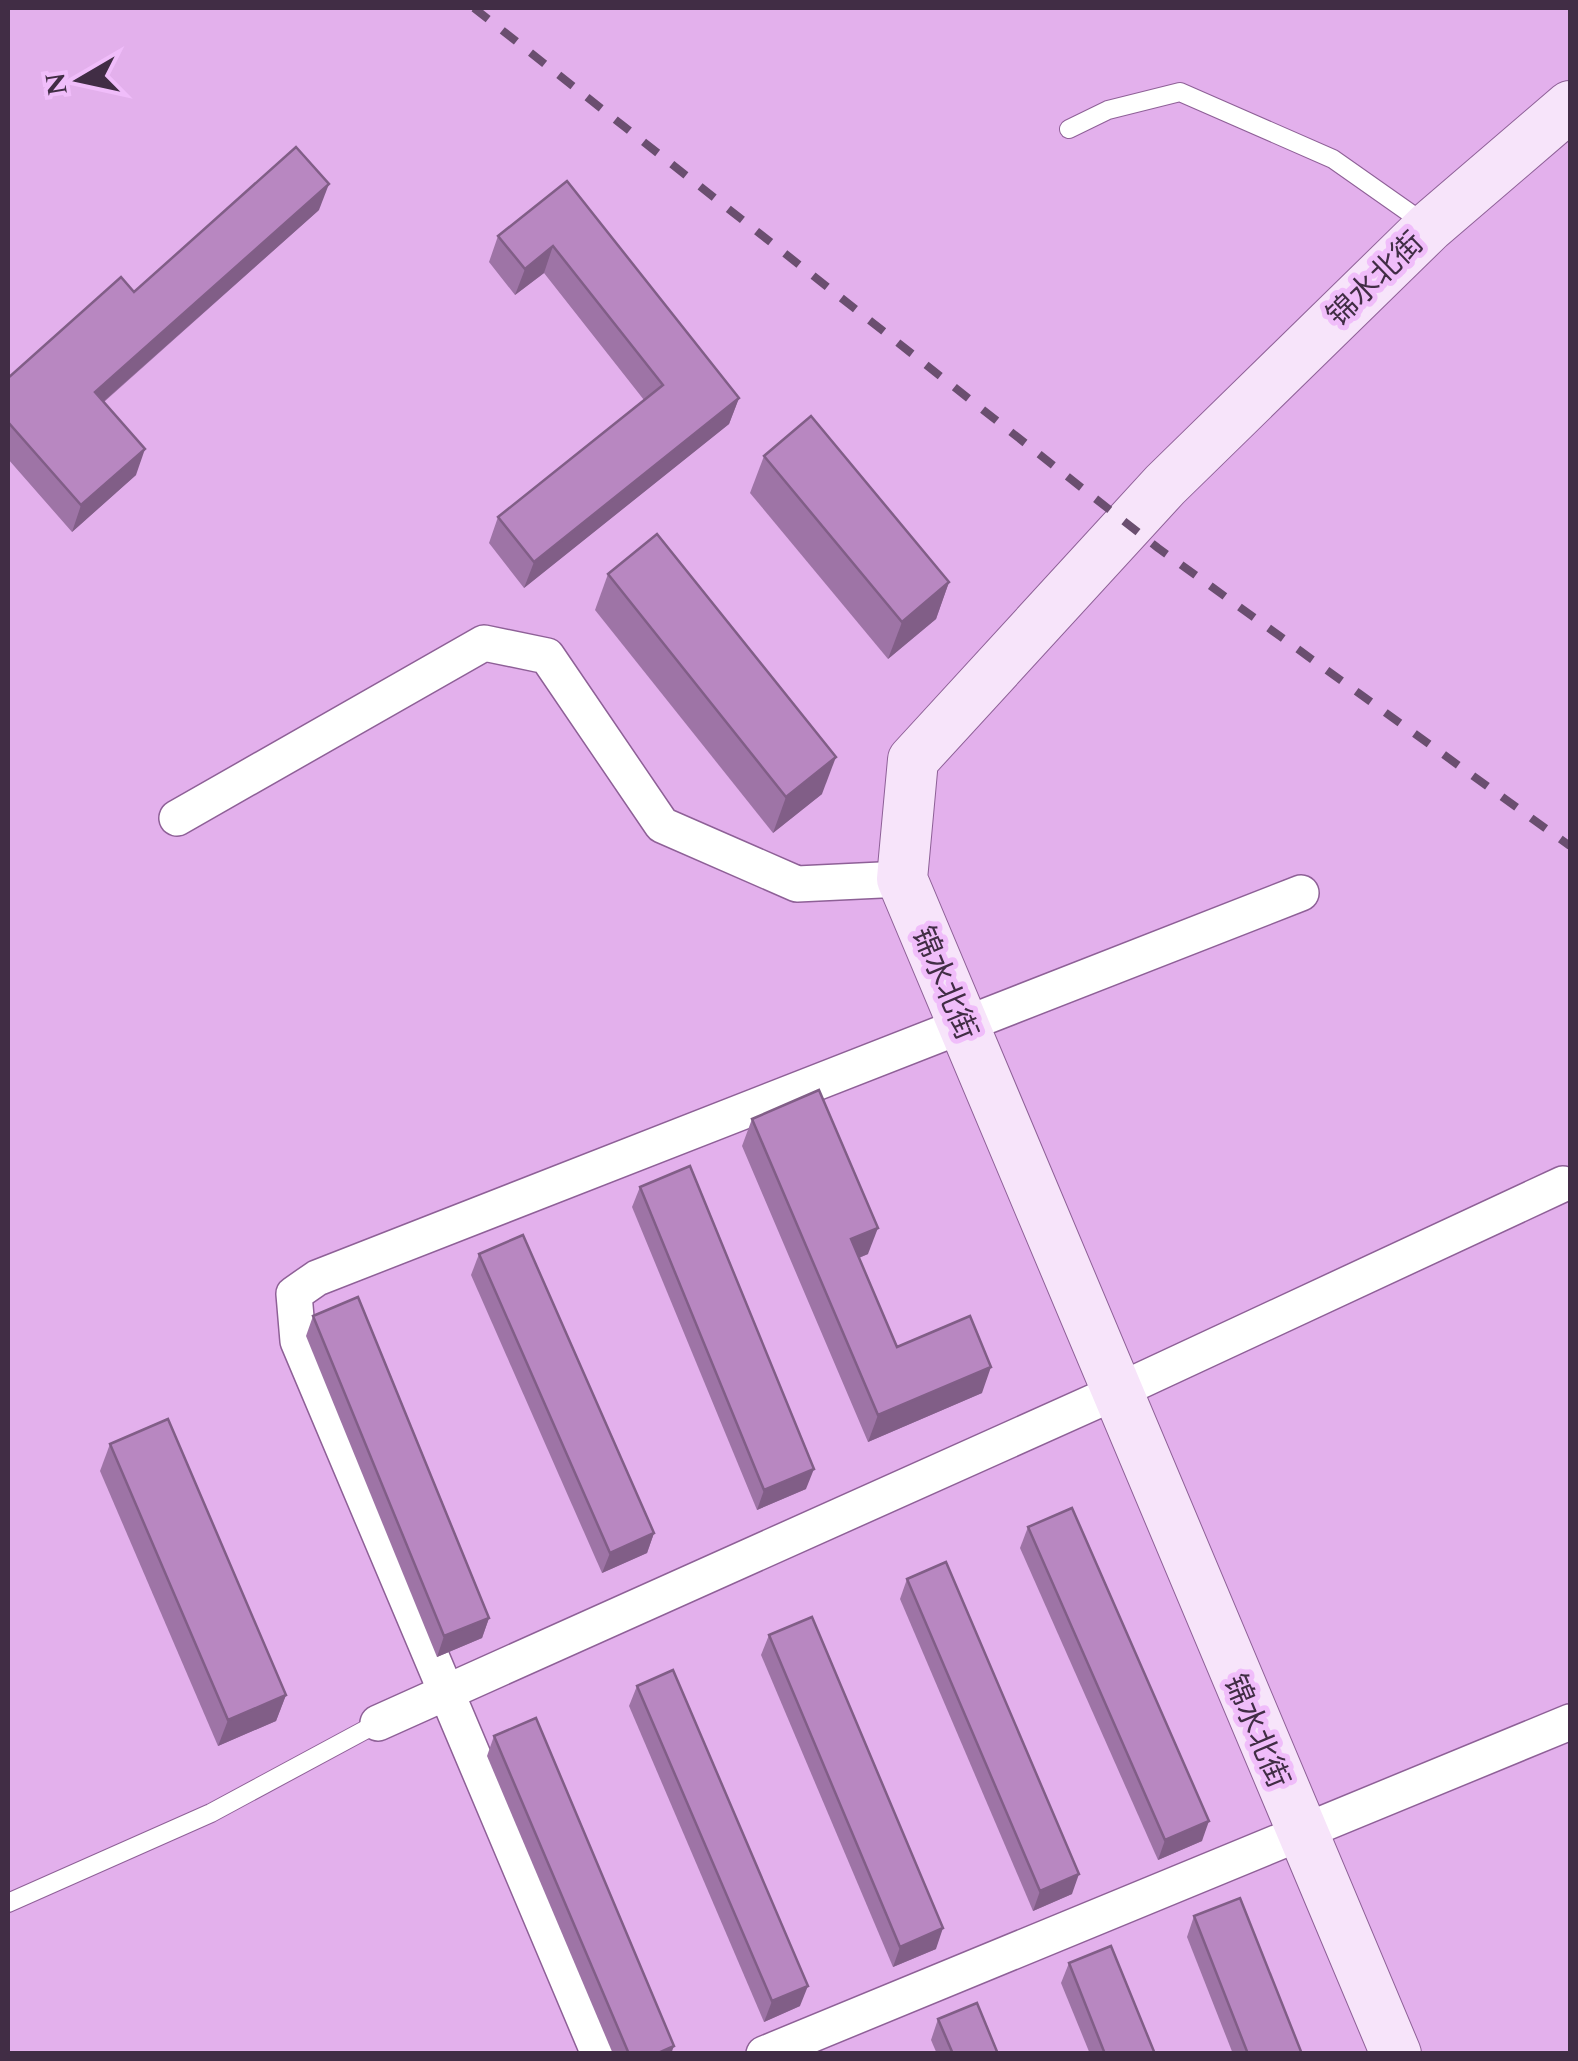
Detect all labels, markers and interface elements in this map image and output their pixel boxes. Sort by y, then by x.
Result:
north arrow [30,30,130,130]
text: N [34,69,80,98]
street label: 锦水北街 [1317,221,1435,338]
street label: 锦水北街 [899,919,989,1048]
street label: 锦水北街 [1211,1667,1301,1796]

